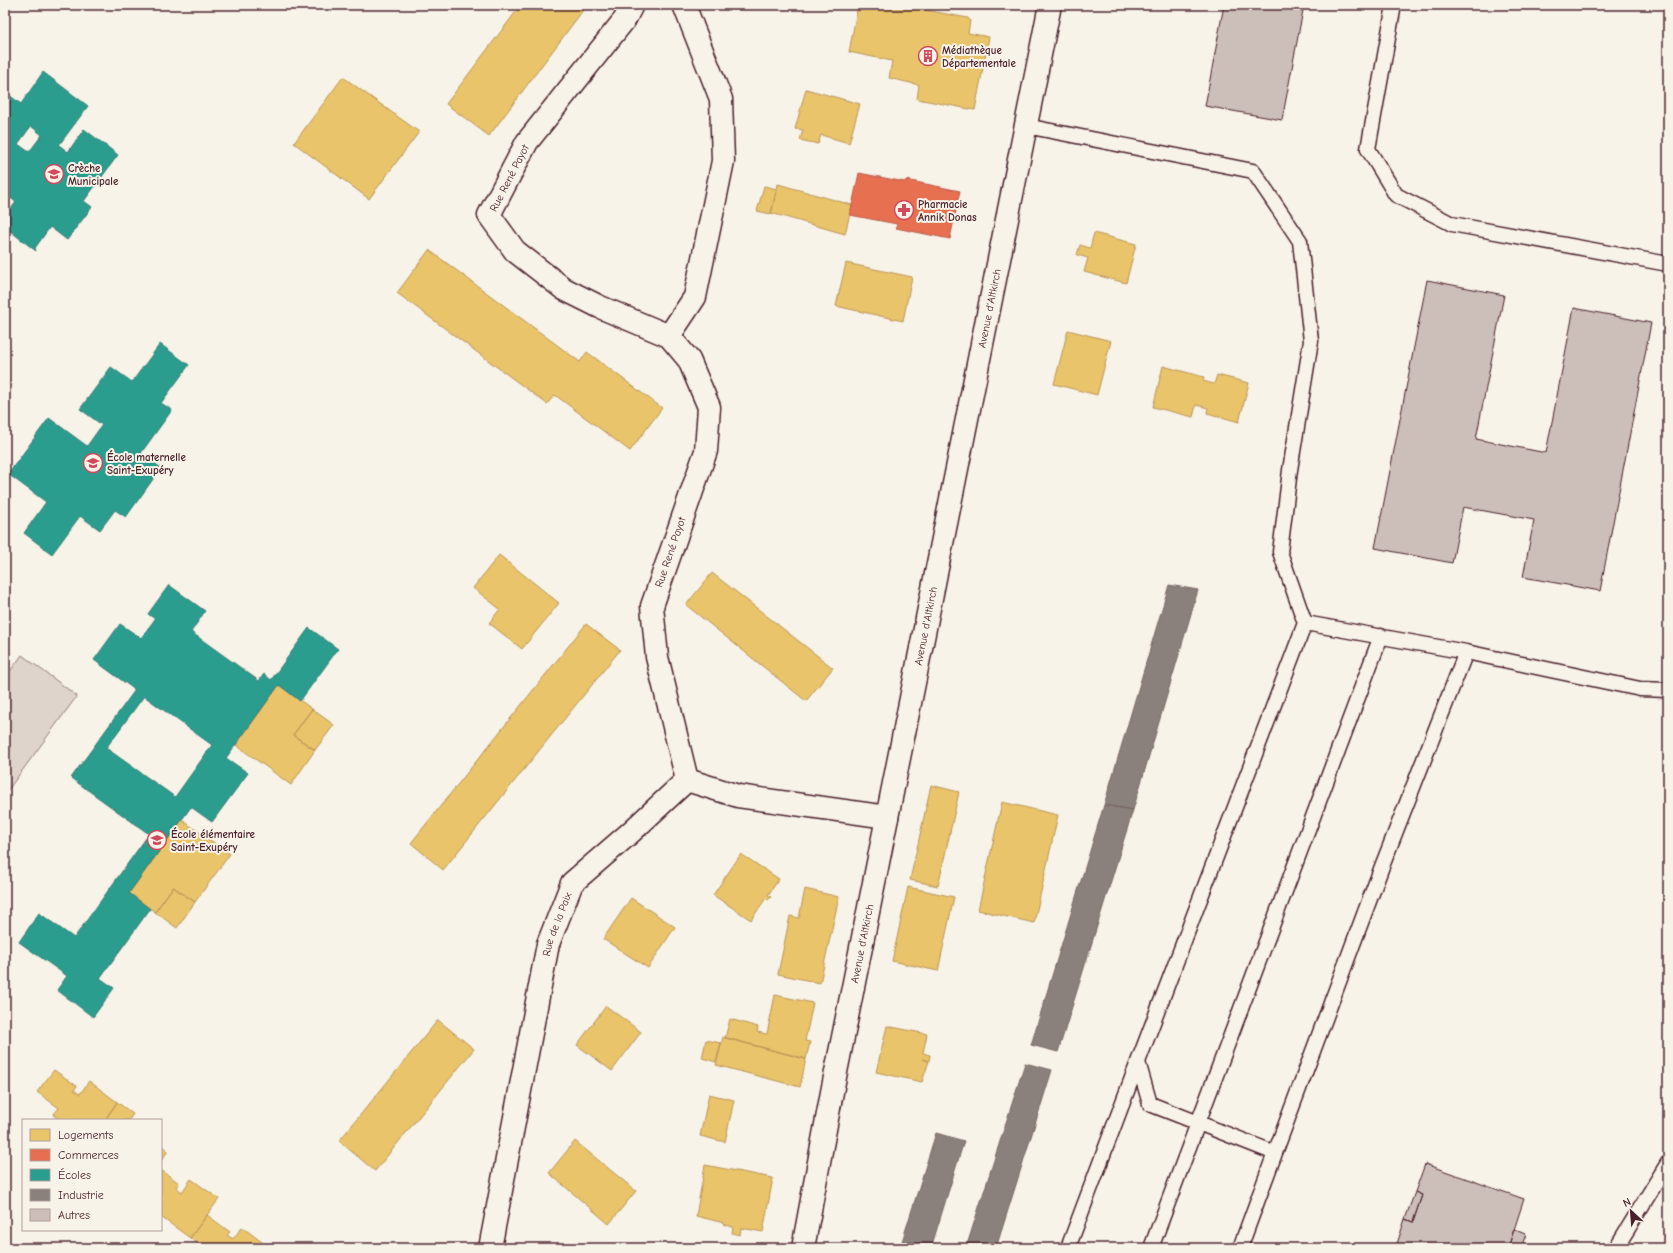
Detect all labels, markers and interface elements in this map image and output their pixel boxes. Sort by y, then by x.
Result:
place label: Médiathèque Départementale [942,44,1016,70]
building icon: Médiathèque Départementale [917,45,939,67]
street label: Rue René Payot [487,142,532,214]
place label: Crèche Municipale [68,162,119,188]
school or university icon: Crèche Municipale [43,163,65,185]
place label: Pharmacie Annik Donas [918,198,977,224]
pharmacy icon: Pharmacie Annik Donas [893,199,915,221]
street label: Avenue d'Altkirch [975,268,1004,349]
place label: École maternelle Saint-Exupéry [107,450,186,477]
school or university icon: École maternelle Saint-Exupéry [82,452,104,474]
street label: Rue René Payot [652,514,689,589]
street label: Avenue d'Altkirch [912,585,940,667]
place label: École élémentaire Saint-Exupéry [171,827,256,854]
school or university icon: École élémentaire Saint-Exupéry [146,829,168,851]
street label: Rue de la Paix [540,890,575,957]
street label: Avenue d'Altkirch [848,903,877,984]
legend [22,1119,162,1231]
text: Logements [58,1128,114,1142]
text: Commerces [58,1148,119,1162]
text: Écoles [58,1168,91,1182]
text: Industrie [58,1188,104,1202]
north arrow [1611,1191,1651,1231]
text: N [1621,1195,1633,1210]
text: Autres [58,1208,90,1222]

